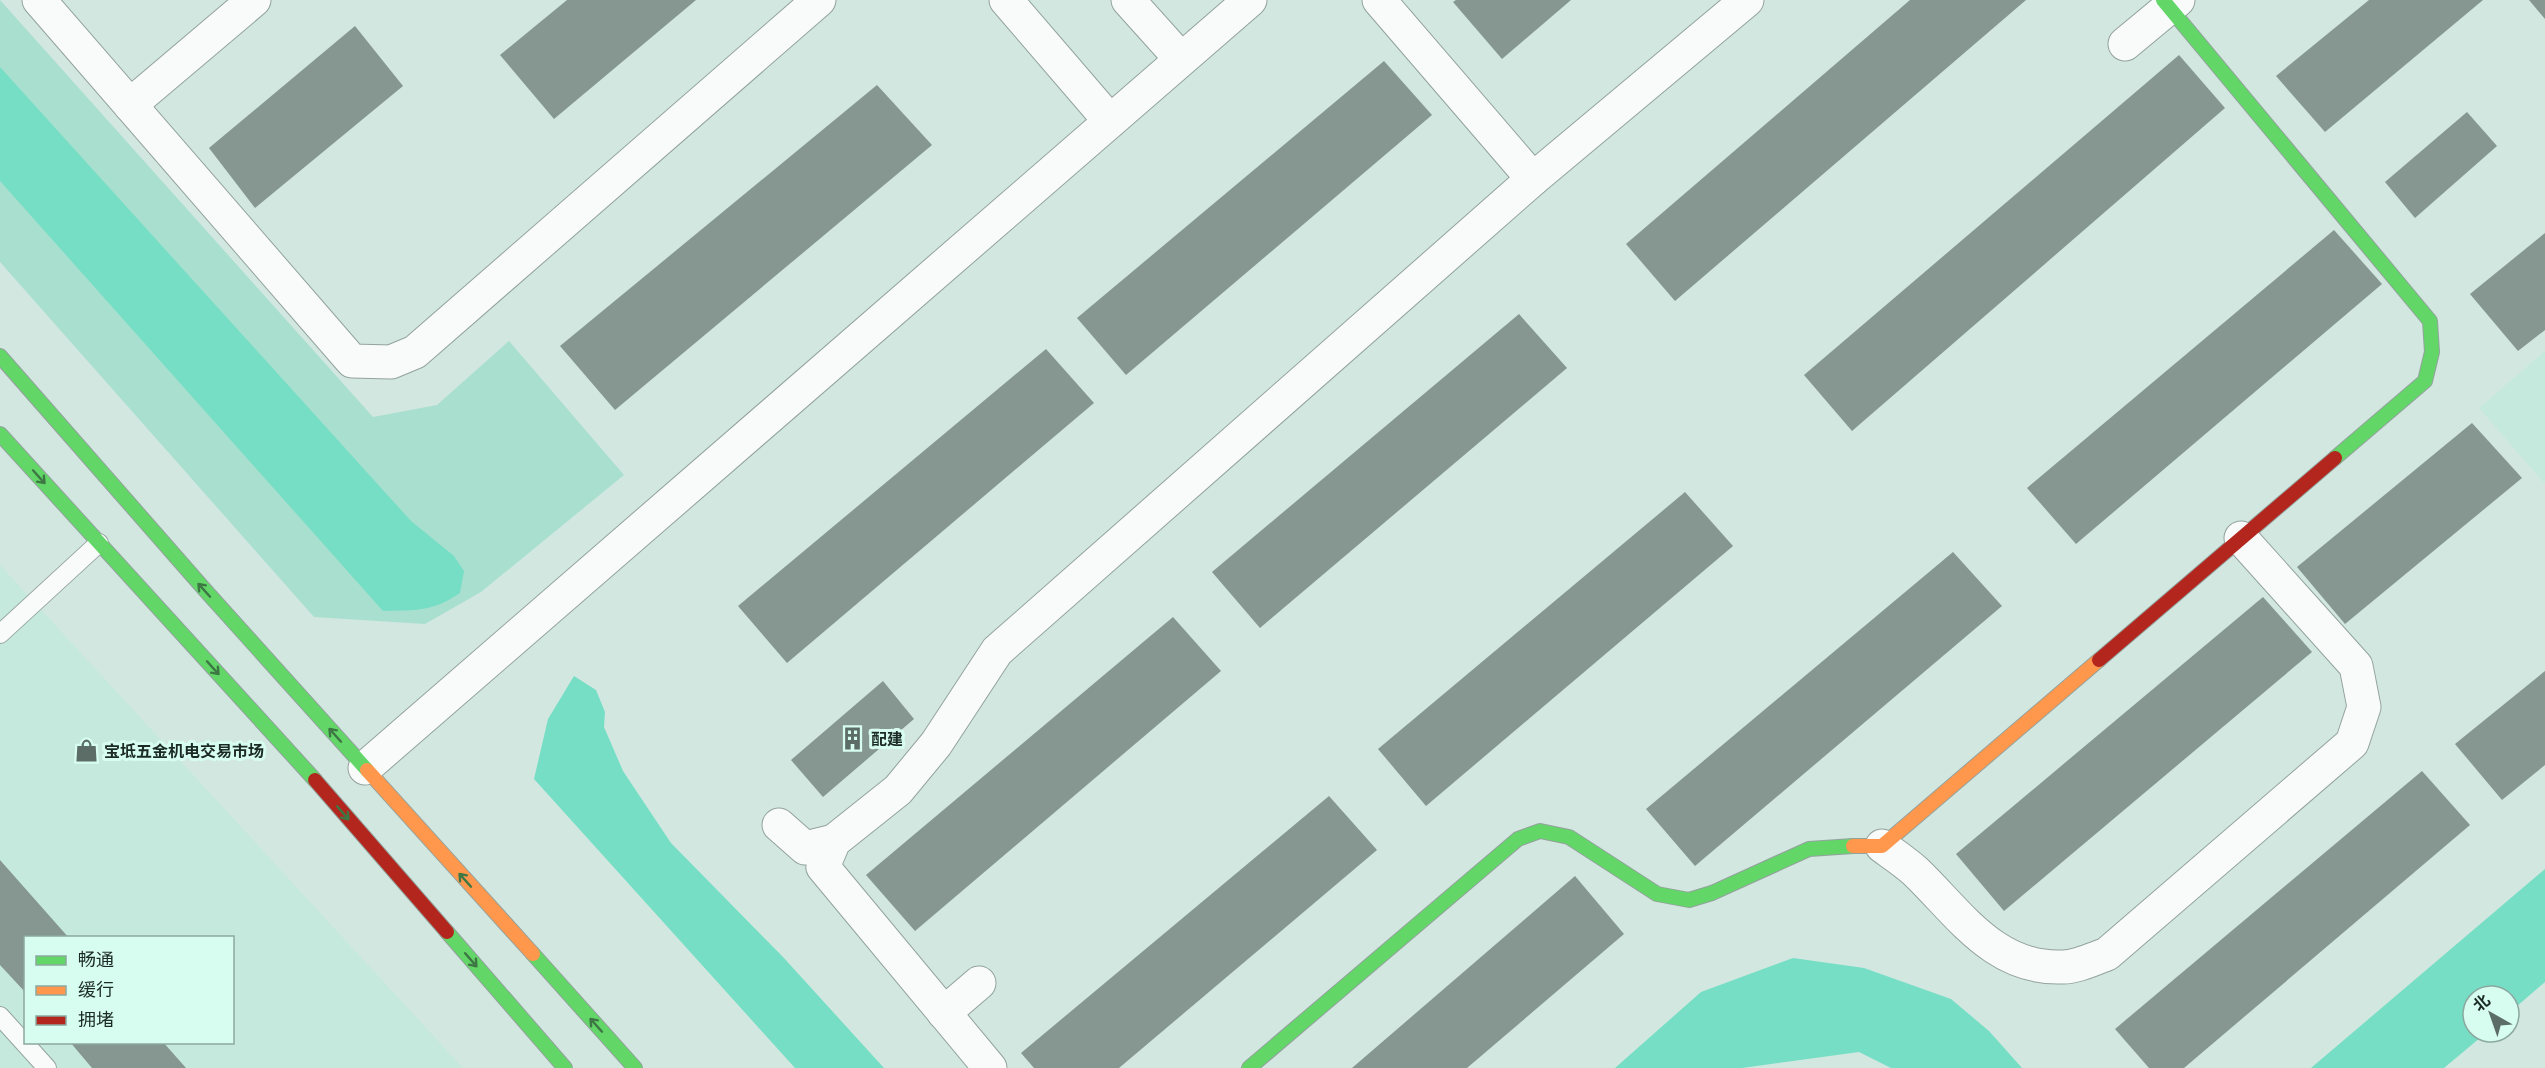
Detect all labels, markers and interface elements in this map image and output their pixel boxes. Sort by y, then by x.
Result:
one-way arrow [32,469,46,484]
one-way arrow [197,583,211,598]
one-way arrow [206,660,220,675]
building icon: 配建 [840,726,866,752]
one-way arrow [328,728,342,743]
place label: 配建 [871,730,903,749]
shop icon: 宝坻五金机电交易市场 [73,738,99,764]
place label: 宝坻五金机电交易市场 [104,742,264,761]
one-way arrow [337,805,350,821]
one-way arrow [458,872,472,887]
legend [24,936,234,1044]
text: 畅通 [78,949,114,971]
one-way arrow [465,952,478,968]
text: 缓行 [78,979,114,1001]
north arrow [2461,984,2521,1044]
text: 北 [2469,990,2494,1015]
text: 拥堵 [78,1009,114,1031]
one-way arrow [589,1017,603,1032]

